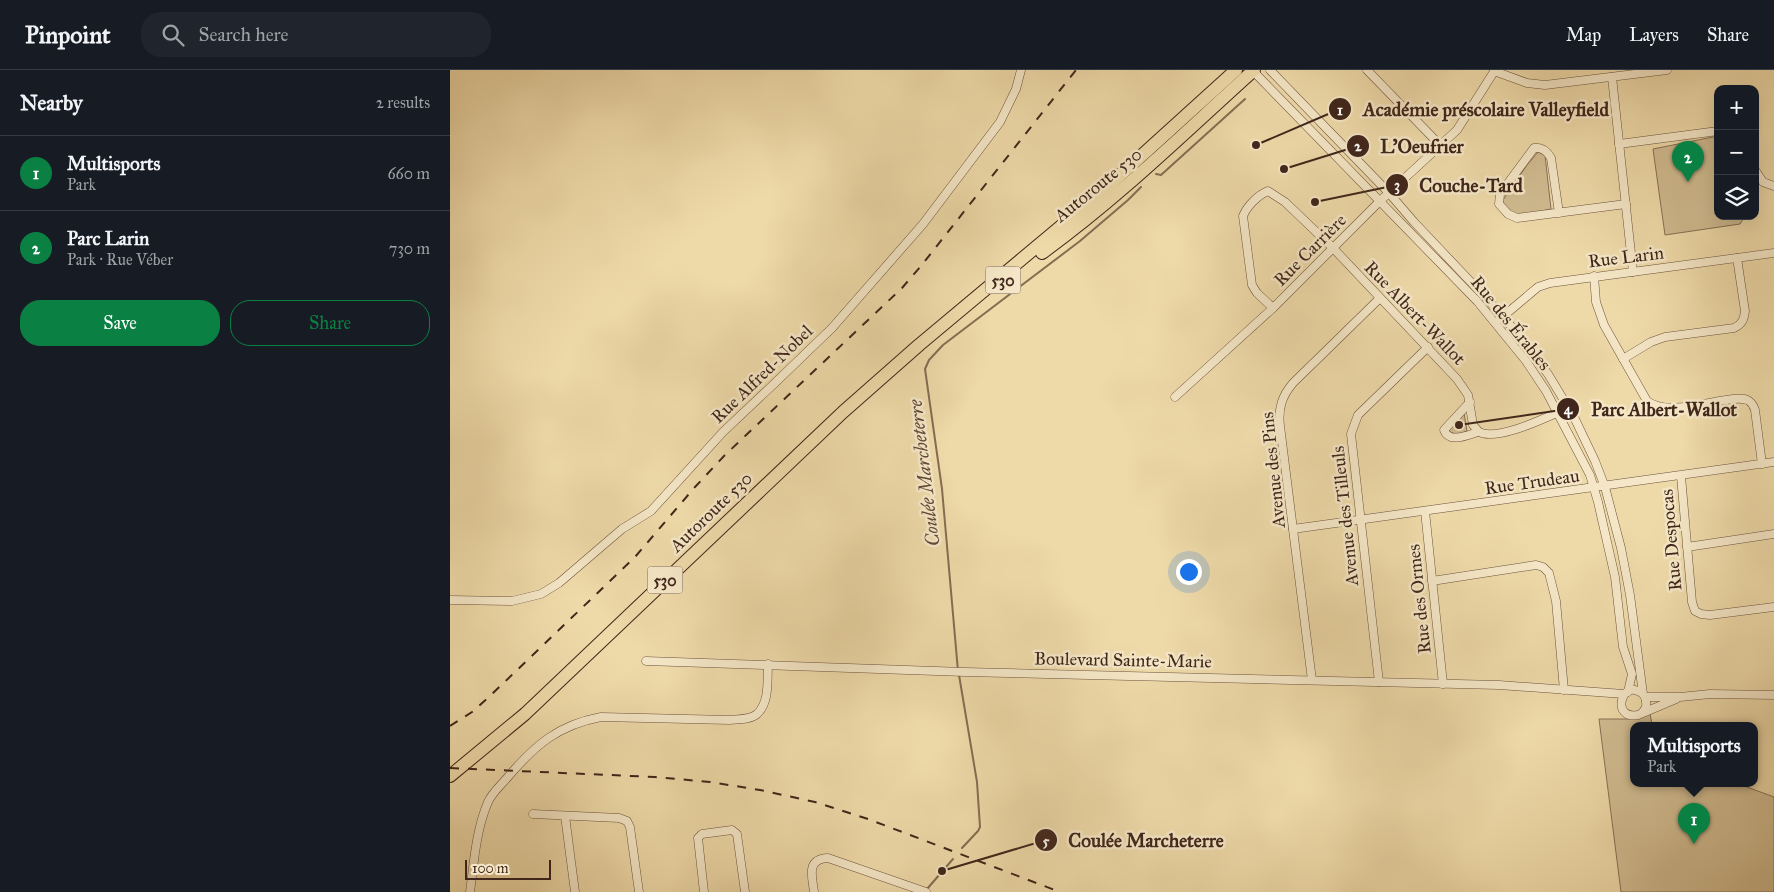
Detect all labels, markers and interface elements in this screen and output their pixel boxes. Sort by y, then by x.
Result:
search box [141,12,491,57]
text: Pinpoint [25,20,111,50]
icon: search [159,21,187,49]
text: Search here [199,23,289,46]
text: Map [1566,24,1601,46]
text: Layers [1629,24,1679,46]
text: Share [1707,24,1749,46]
map controls [1714,85,1759,220]
button: + [1714,85,1759,130]
text: Nearby [20,90,83,116]
callout: Académie préscolaire Valleyfield [1328,92,1619,126]
text: 2 results [376,93,430,112]
text: Académie préscolaire Valleyfield [1361,98,1609,122]
text: 1 [1337,101,1343,119]
callout: L'Oeufrier [1345,129,1473,163]
button: − [1714,130,1759,175]
text: L'Oeufrier [1380,135,1465,158]
text: 2 [1354,137,1362,155]
pin: 2 [1672,141,1704,182]
street label: Autoroute 530 [1049,143,1146,228]
text: Multisports [67,152,160,175]
text: 1 [33,164,39,183]
text: 660 m [387,164,430,183]
callout: Couche-Tard [1385,168,1533,202]
text: Couche-Tard [1419,174,1523,197]
text: Park [67,175,96,194]
button: layers [1714,175,1759,220]
text: 3 [1394,176,1400,195]
street label: Rue Carrière [1269,209,1351,291]
text: Parc Larin [67,227,149,250]
text: 2 [32,239,40,258]
text: 730 m [389,239,430,258]
street label: Rue Larin [1587,241,1665,273]
text: Park · Rue Véber [67,250,173,269]
street label: Rue Albert-Wallot [1360,256,1471,370]
road number: 530 [986,266,1020,294]
street label: Rue des Érables [1466,270,1557,375]
button: Save [20,300,220,346]
button: Share [230,300,430,346]
street label: Rue Alfred-Nobel [707,320,817,428]
callout: Parc Albert-Wallot [1556,392,1747,426]
water label: Coulée Marcheterre [903,397,944,548]
text: Parc Albert-Wallot [1591,398,1737,421]
text: 4 [1564,400,1573,419]
street label: Avenue des Pins [1256,411,1290,530]
street label: Avenue des Tilleuls [1327,445,1363,588]
street label: Rue Trudeau [1483,464,1581,500]
street label: Autoroute 530 [664,467,757,558]
street label: Rue Despocas [1656,488,1686,592]
street label: Rue des Ormes [1402,543,1436,655]
your location [1176,559,1202,585]
road number: 530 [648,566,682,594]
street label: Boulevard Sainte-Marie [1034,647,1212,673]
popup [1630,722,1758,787]
text: Multisports [1647,734,1741,757]
text: Park [1647,757,1676,776]
pin: 1 [1678,803,1710,844]
callout: Coulée Marcheterre [1033,823,1234,857]
text: Coulée Marcheterre [1068,829,1224,852]
text: 5 [1043,832,1050,850]
scale bar [465,857,551,880]
text: 100 m [472,860,509,877]

